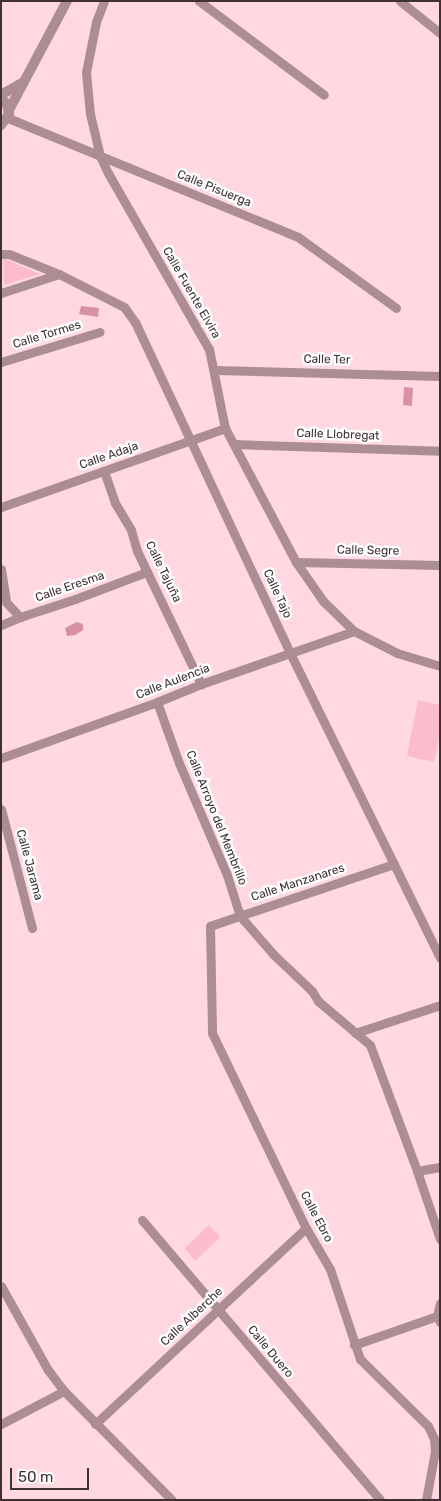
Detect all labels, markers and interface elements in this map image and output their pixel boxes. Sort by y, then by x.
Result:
street label: Calle Pisuerga [175,168,253,210]
street label: Calle Fuente Elvira [159,245,223,341]
street label: Calle Tormes [11,318,83,352]
street label: Calle Ter [303,352,351,368]
street label: Calle Llobregat [296,426,380,444]
street label: Calle Adaja [78,439,140,473]
street label: Calle Tajuña [142,539,184,605]
street label: Calle Segre [337,543,399,559]
street label: Calle Tajo [259,567,295,621]
street label: Calle Eresma [34,568,106,606]
street label: Calle Aulencia [134,661,212,703]
street label: Calle Arroyo del Membrillo [182,749,250,887]
street label: Calle Jarama [13,828,45,902]
street label: Calle Manzanares [249,861,347,905]
street label: Calle Ebro [297,1189,335,1245]
street label: Calle Alberche [158,1284,226,1350]
street label: Calle Duero [244,1323,296,1381]
scale bar [12,1458,91,1490]
text: 50 m [18,1468,53,1486]

